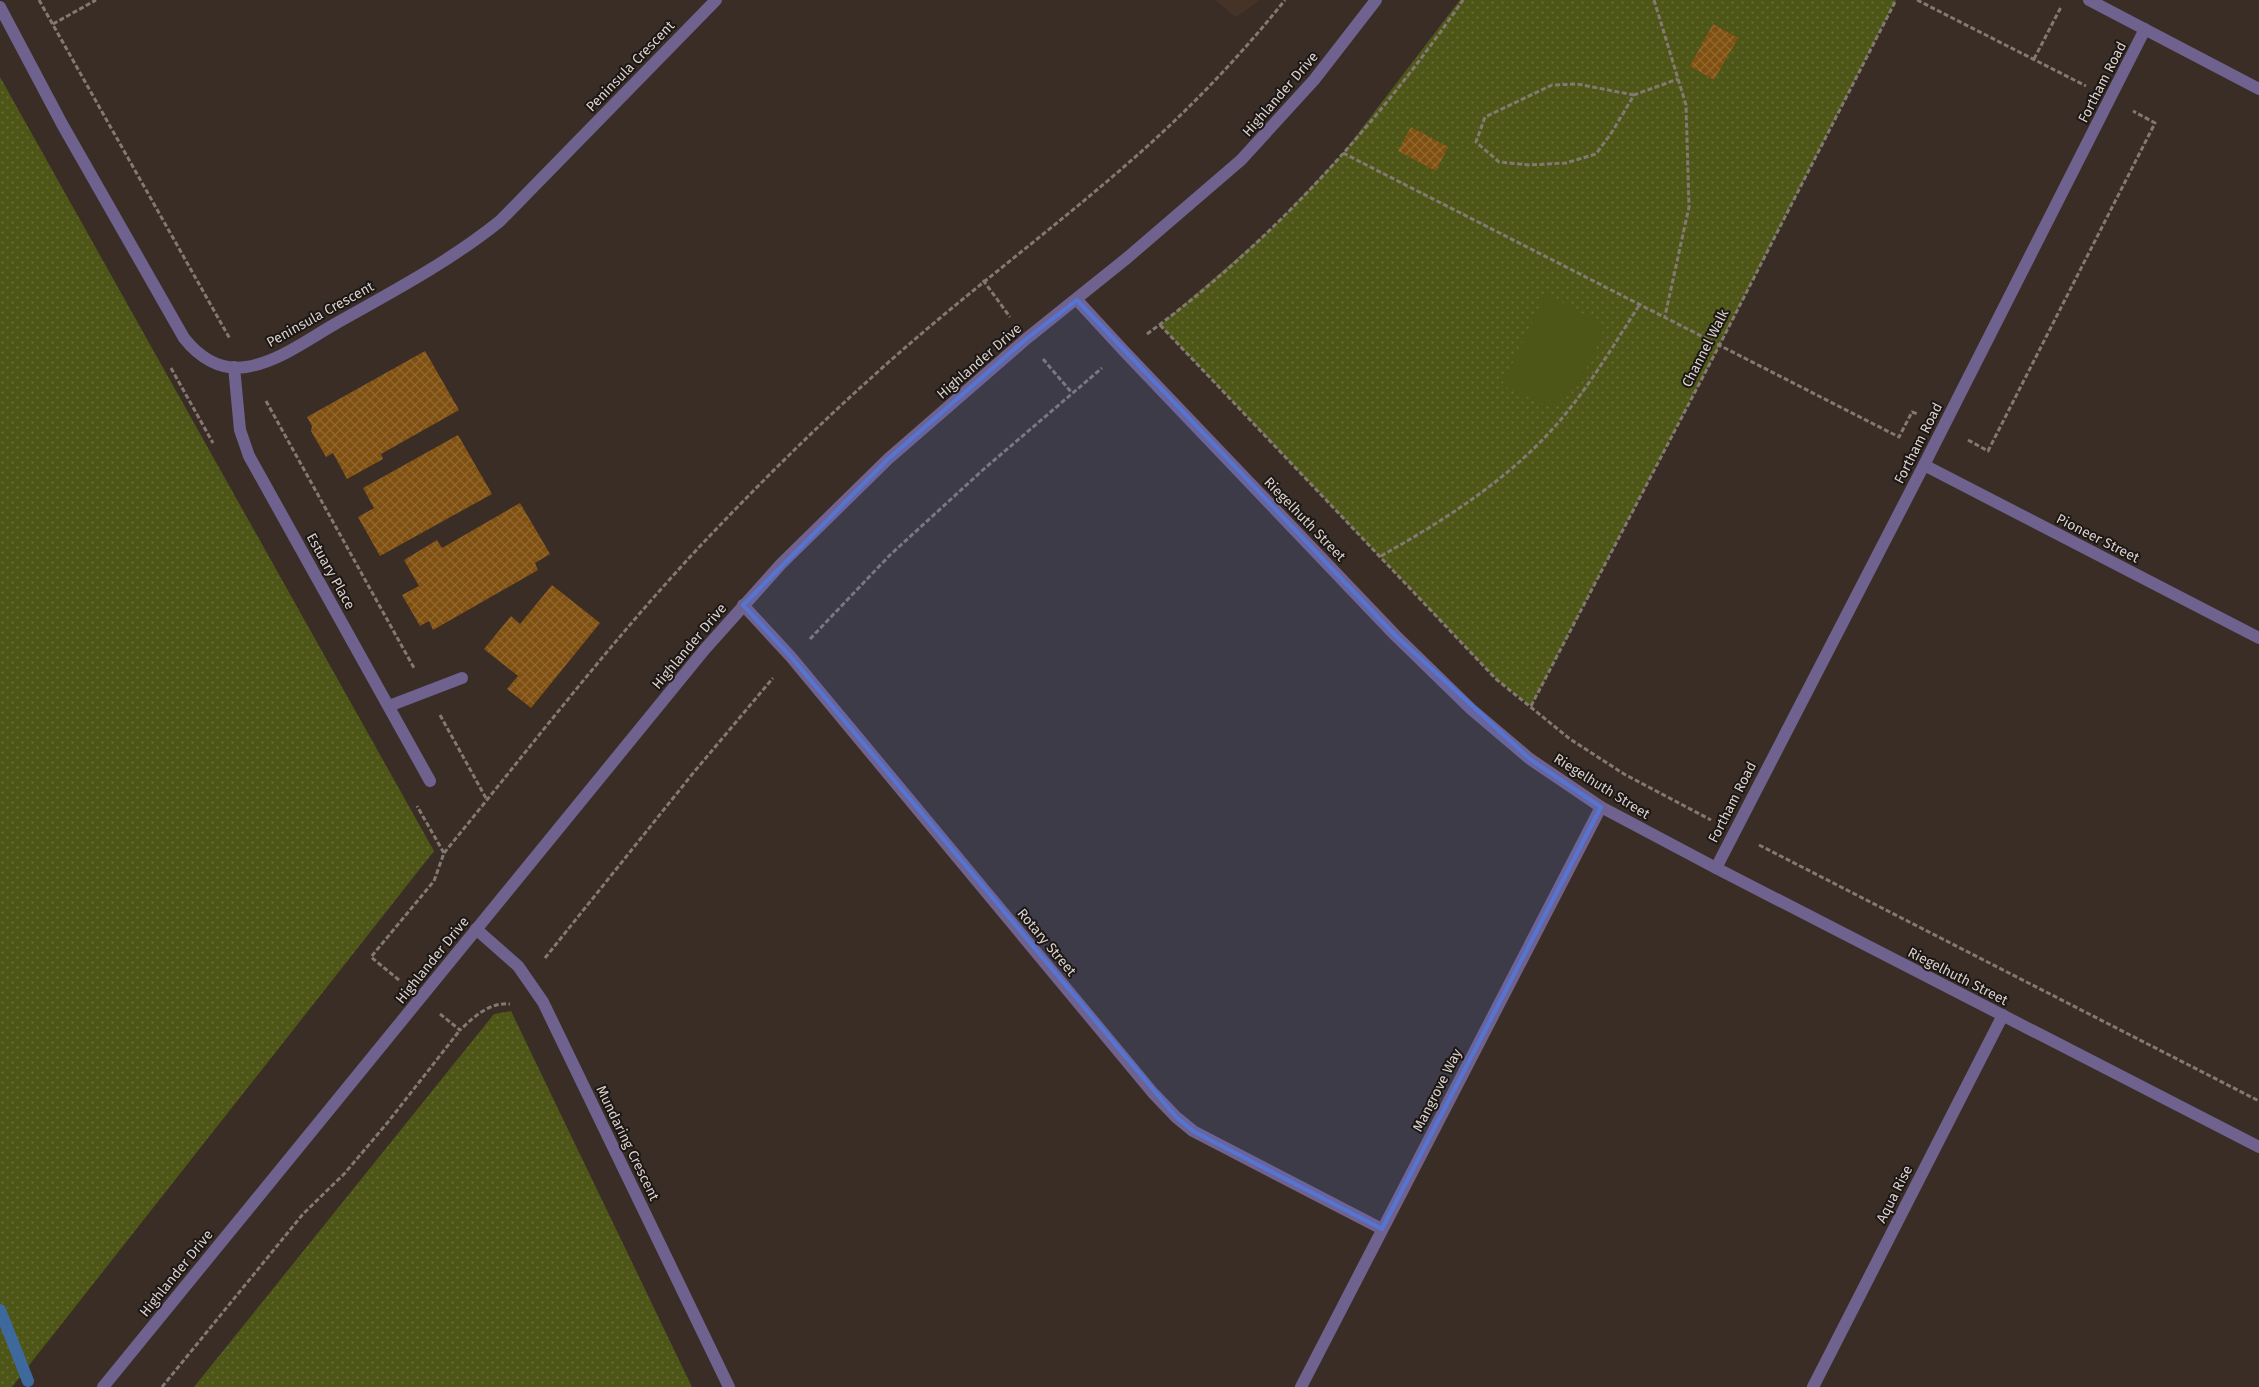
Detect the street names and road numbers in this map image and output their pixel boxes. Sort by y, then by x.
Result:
street label: Peninsula Crescent [583,17,679,115]
street label: Fortham Road [2075,39,2130,126]
street label: Highlander Drive [1239,48,1322,140]
street label: Peninsula Crescent [264,277,378,351]
street label: Channel Walk [1679,306,1733,390]
street label: Highlander Drive [933,320,1025,403]
street label: Fortham Road [1891,400,1946,487]
street label: Riegelhuth Street [1260,474,1350,566]
street label: Pioneer Street [2053,510,2143,567]
street label: Estuary Place [303,530,358,612]
street label: Highlander Drive [649,600,730,693]
street label: Riegelhuth Street [1551,750,1654,823]
street label: Fortham Road [1705,759,1760,846]
street label: Rotary Street [1013,905,1080,980]
street label: Highlander Drive [392,913,473,1007]
street label: Riegelhuth Street [1905,944,2012,1009]
street label: Mangrove Way [1409,1046,1466,1135]
street label: Mundaring Crescent [592,1083,663,1204]
street label: Aqua Rise [1873,1163,1916,1226]
street label: Highlander Drive [136,1226,217,1320]

